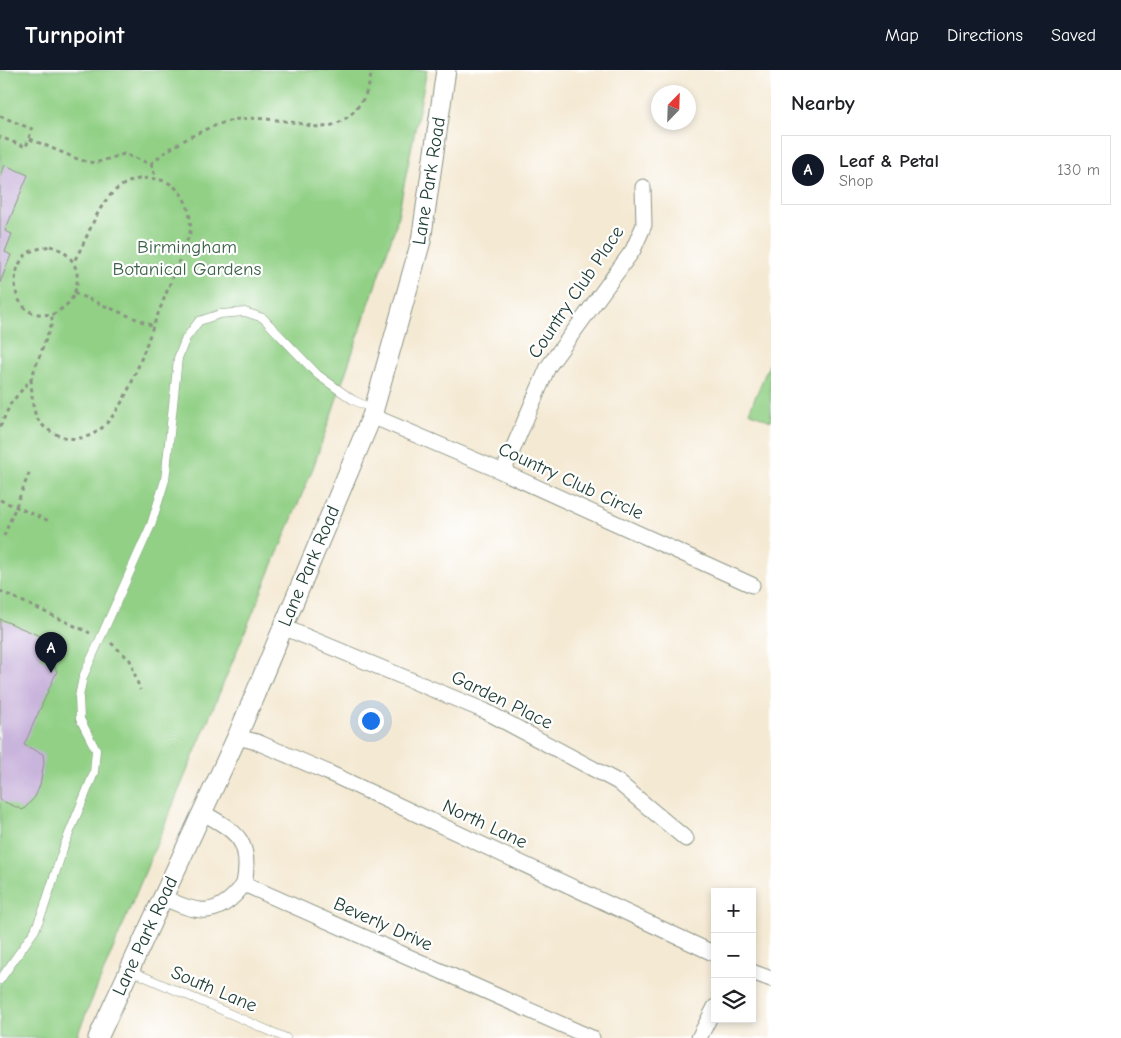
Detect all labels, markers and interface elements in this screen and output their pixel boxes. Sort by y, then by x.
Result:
text: Turnpoint [25,21,124,49]
text: Map [885,25,919,46]
text: Directions [947,25,1023,46]
text: Saved [1051,25,1096,46]
north arrow [651,85,696,130]
text: Nearby [791,91,855,115]
street label: Lane Park Road [408,116,450,246]
text: Leaf & Petal [839,150,939,172]
text: A [804,161,812,179]
text: 130 m [1057,161,1100,179]
text: Shop [839,172,873,190]
street label: Country Club Place [524,222,628,362]
park label: Birmingham Botanical Gardens [112,236,262,280]
street label: Country Club Circle [495,438,647,524]
street label: Lane Park Road [274,502,344,630]
pin: A [35,632,67,673]
street label: Garden Place [448,666,556,734]
your location [358,708,384,734]
street label: North Lane [439,795,531,853]
street label: Lane Park Road [108,873,182,999]
map controls [711,888,756,1023]
button: + [711,888,756,933]
street label: Beverly Drive [330,892,436,956]
button: − [711,933,756,978]
street label: South Lane [168,961,260,1017]
button: layers [711,978,756,1023]

